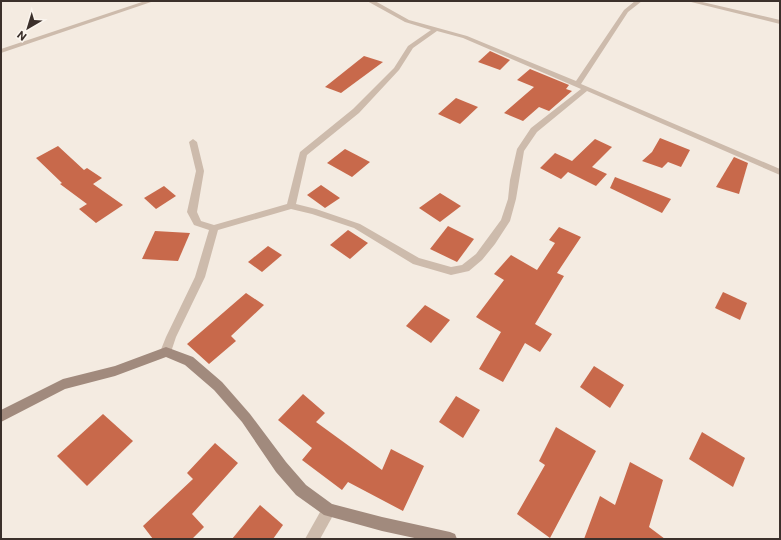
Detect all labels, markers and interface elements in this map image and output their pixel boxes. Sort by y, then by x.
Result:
north arrow [8,8,48,48]
text: N [14,29,29,44]

